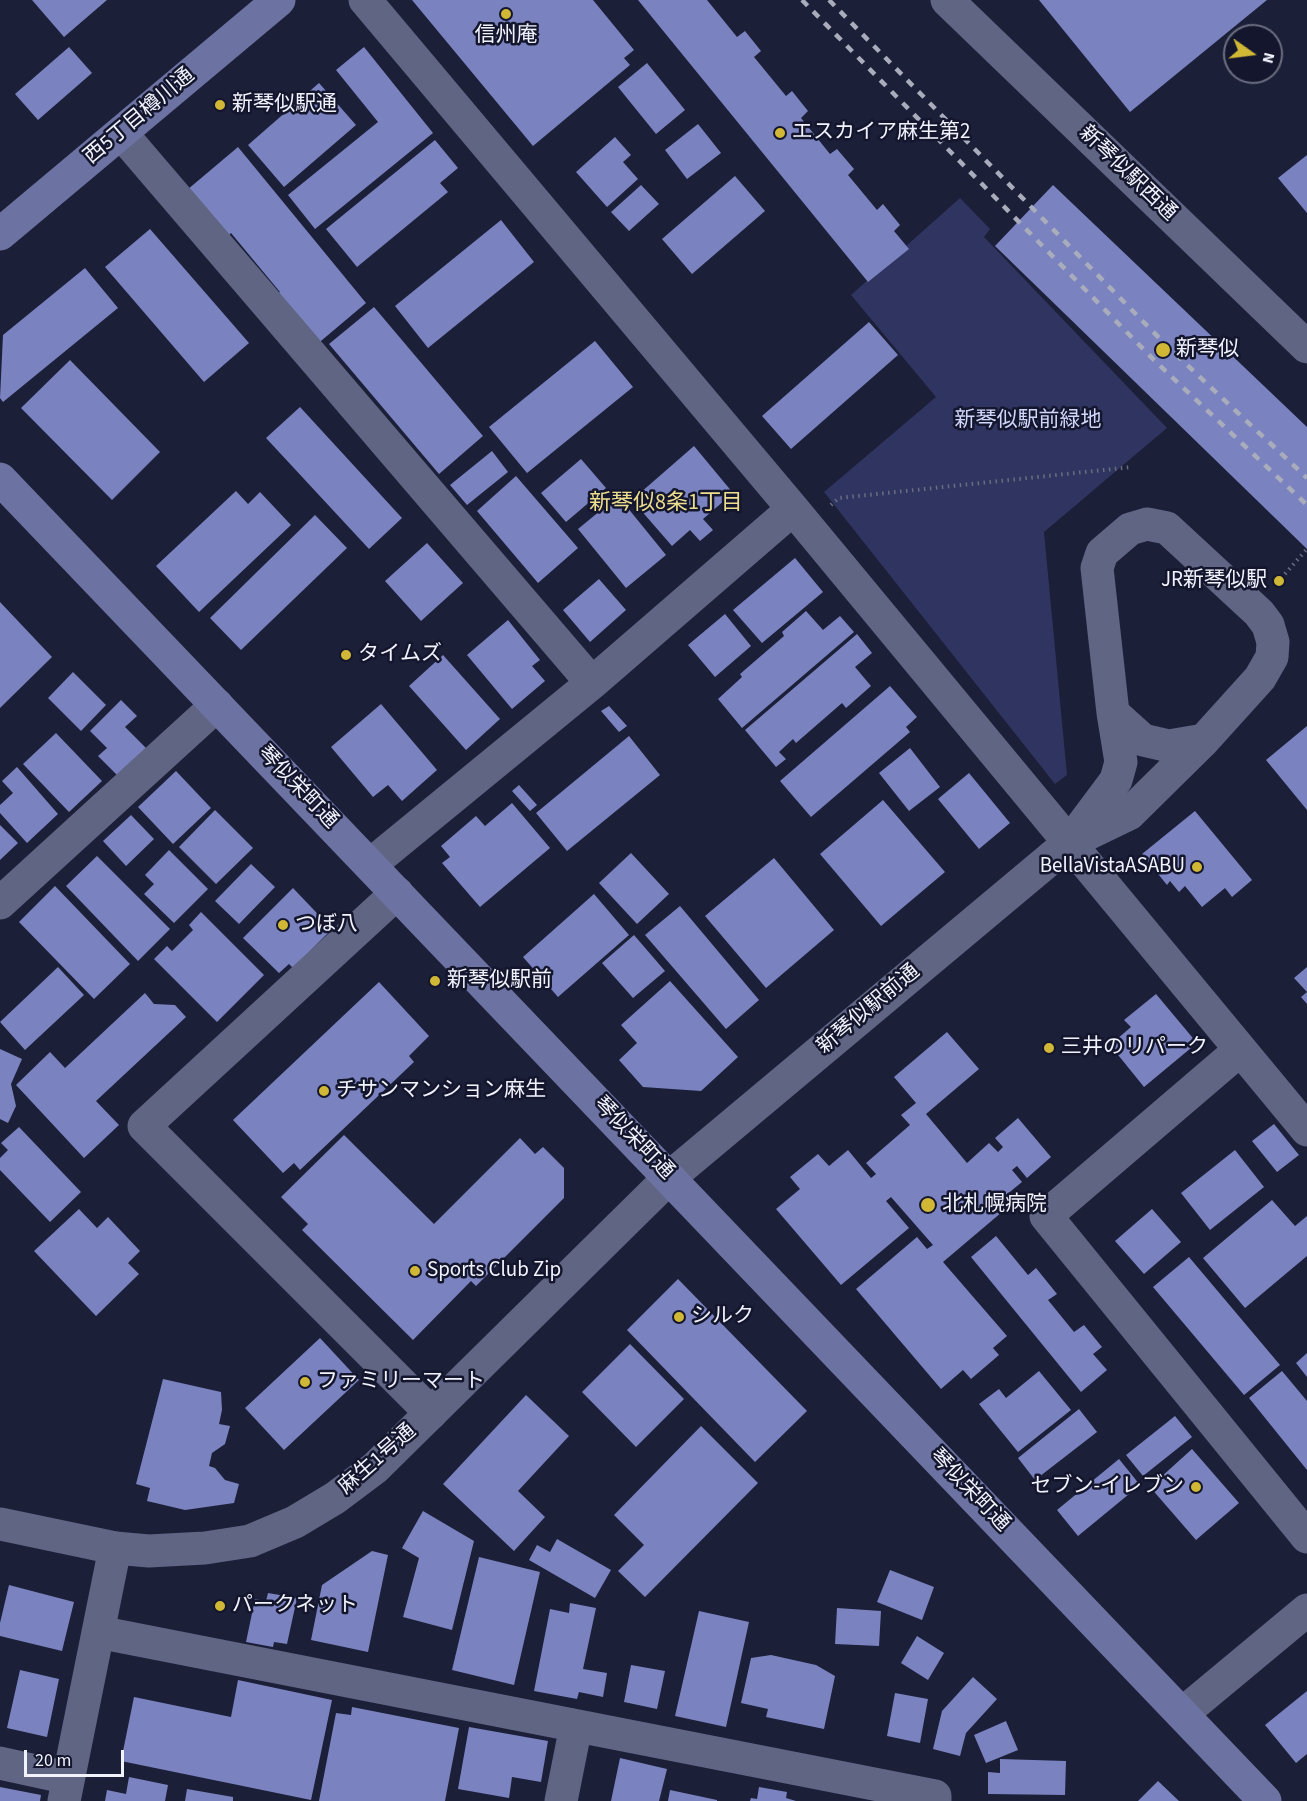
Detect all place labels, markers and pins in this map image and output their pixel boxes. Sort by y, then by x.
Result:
marker: 信州庵 [499,7,513,21]
place label: 信州庵 [475,23,537,49]
place label: 新琴似駅通 [232,92,337,118]
marker: 新琴似駅通 [213,98,227,112]
place label: エスカイア麻生第2 [792,120,970,146]
marker: エスカイア麻生第2 [773,126,787,140]
place label: 新琴似 [1176,337,1239,363]
marker: 新琴似 [1154,341,1172,359]
place label: JR新琴似駅 [1161,568,1267,594]
marker: JR新琴似駅 [1272,574,1286,588]
place label: タイムズ [358,642,442,668]
marker: タイムズ [339,648,353,662]
place label: BellaVistaASABU [1040,854,1185,880]
marker: BellaVistaASABU [1190,860,1204,874]
place label: つぼ八 [295,912,358,938]
marker: つぼ八 [276,918,290,932]
place label: 新琴似駅前 [447,968,552,994]
marker: 新琴似駅前 [428,974,442,988]
place label: 三井のリパーク [1061,1035,1208,1061]
marker: 三井のリパーク [1042,1041,1056,1055]
place label: チサンマンション麻生 [336,1078,546,1104]
marker: チサンマンション麻生 [317,1084,331,1098]
place label: 北札幌病院 [942,1192,1047,1218]
marker: 北札幌病院 [919,1196,937,1214]
place label: Sports Club Zip [427,1258,561,1284]
marker: Sports Club Zip [408,1264,422,1278]
place label: シルク [691,1304,754,1330]
marker: シルク [672,1310,686,1324]
place label: ファミリーマート [317,1369,485,1395]
marker: ファミリーマート [298,1375,312,1389]
place label: セブン-イレブン [1030,1474,1184,1500]
marker: セブン-イレブン [1189,1480,1203,1494]
place label: パークネット [232,1593,358,1619]
marker: パークネット [213,1599,227,1613]

